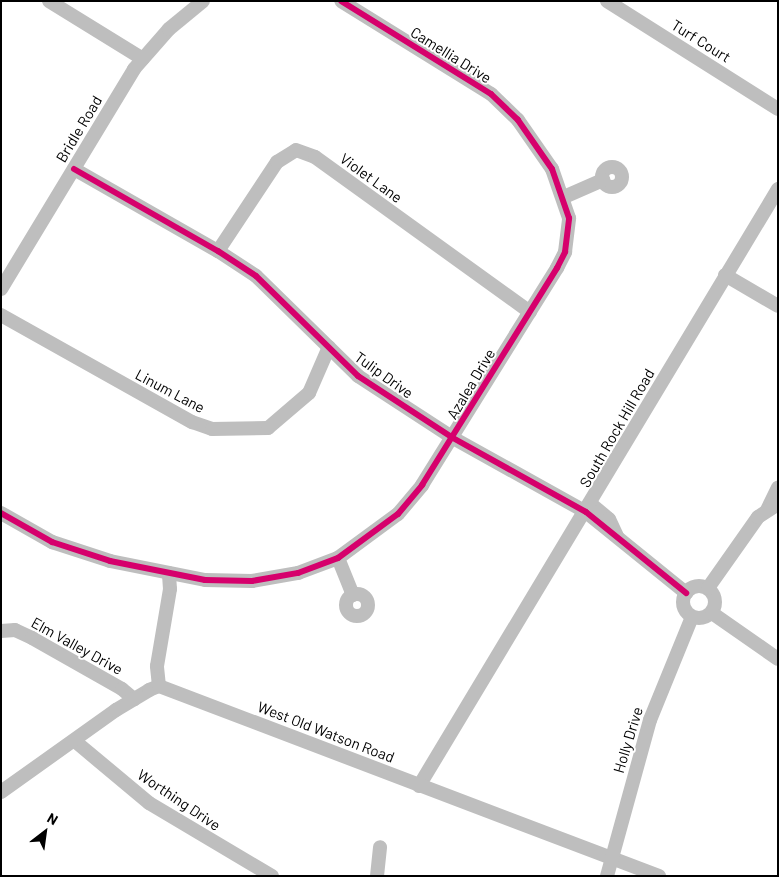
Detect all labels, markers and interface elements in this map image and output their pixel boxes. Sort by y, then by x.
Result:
street label: Turf Court [668,16,734,66]
street label: Camellia Drive [407,23,495,87]
street label: Bridle Road [52,92,106,166]
street label: Violet Lane [336,149,406,207]
street label: Azalea Drive [443,346,499,422]
street label: Tulip Drive [351,348,417,402]
street label: Linum Lane [132,365,208,417]
street label: South Rock Hill Road [576,366,658,490]
street label: Elm Valley Drive [28,613,126,679]
street label: West Old Watson Road [255,698,397,766]
street label: Holly Drive [609,705,647,775]
street label: Worthing Drive [134,766,224,834]
north arrow [20,807,70,857]
text: N [44,809,61,828]

